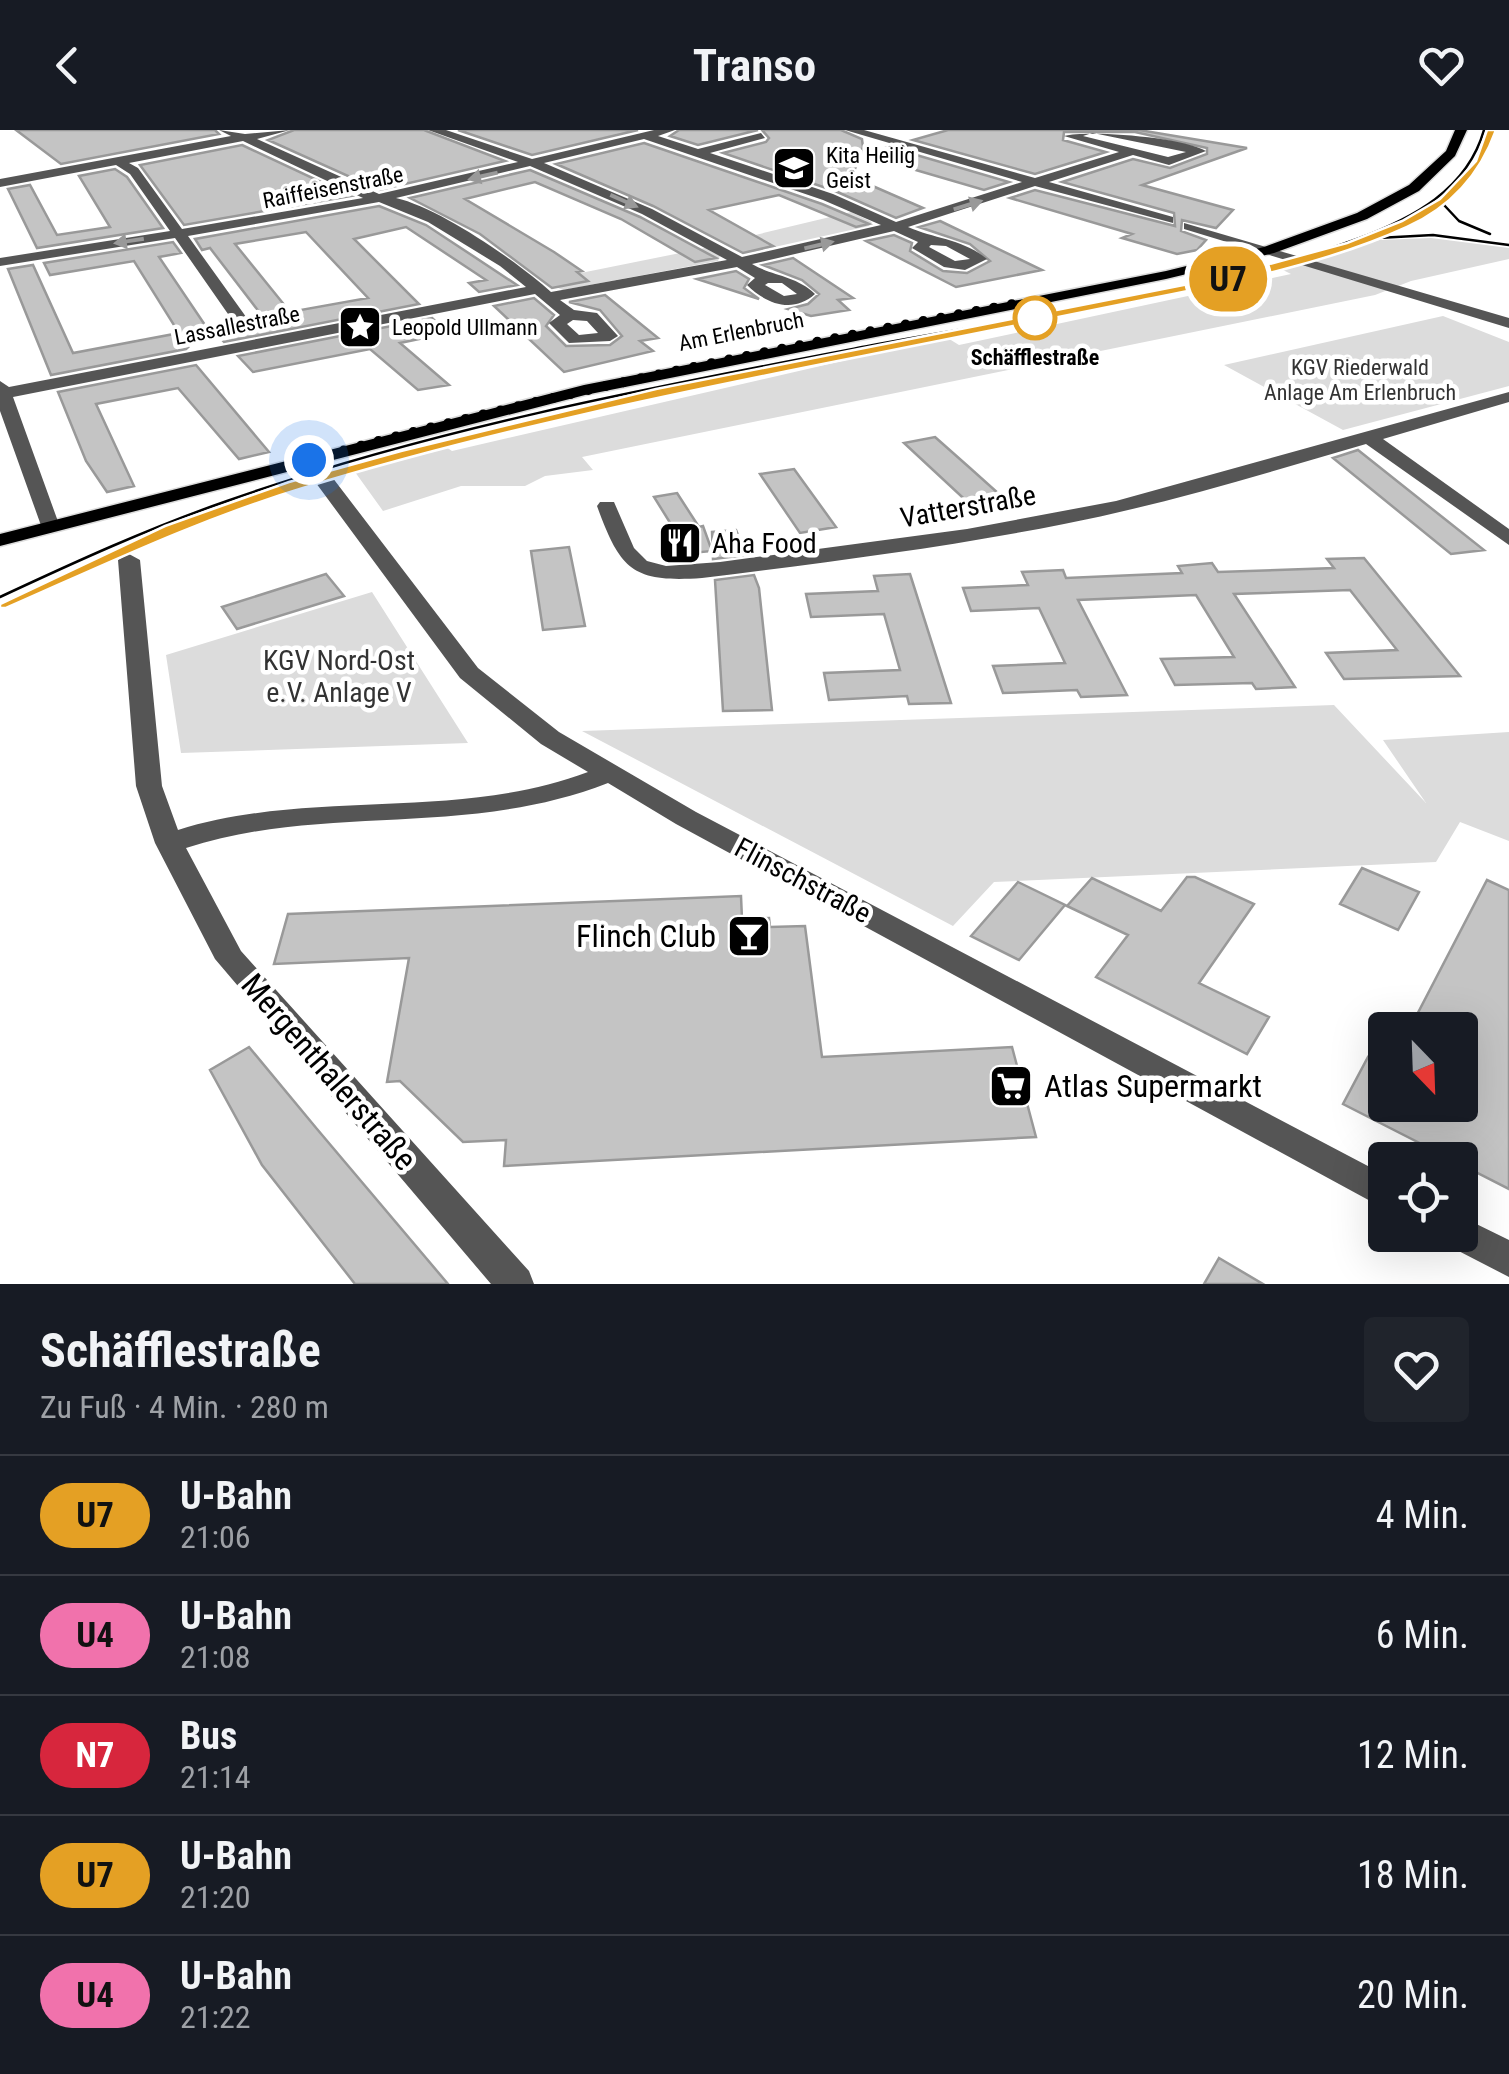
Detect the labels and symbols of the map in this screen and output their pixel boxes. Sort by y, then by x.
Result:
place label: Kita Heilig Geist [826,143,915,193]
school or university icon: Kita Heilig Geist [771,145,817,191]
street label: Raiffeisenstraße [261,162,405,213]
one-way arrow [467,169,498,184]
one-way arrow [609,193,639,209]
one-way arrow [953,197,983,212]
one-way arrow [113,234,144,250]
one-way arrow [804,237,835,252]
line badge: U7 [1183,246,1273,312]
marker: Schäfflestraße [1014,297,1056,339]
street label: Lassallestraße [172,301,302,350]
place icon: Leopold Ullmann [337,304,383,350]
street label: Am Erlenbruch [676,307,806,356]
place label: Leopold Ullmann [392,315,538,340]
place label: Schäfflestraße [971,345,1099,370]
park label: KGV Riederwald Anlage Am Erlenbruch [1264,355,1456,405]
your location [284,435,334,485]
street label: Vatterstraße [898,478,1038,535]
restaurant icon: Aha Food [657,520,703,566]
place label: Aha Food [712,527,817,560]
park label: KGV Nord-Ost e.V. Anlage V [263,644,415,709]
street label: Flinschstraße [729,831,876,930]
bar icon: Flinch Club [726,913,772,959]
place label: Flinch Club [576,917,716,955]
street label: Mergenthalerstraße [233,966,425,1178]
north arrow [1368,1012,1478,1122]
supermarket icon: Atlas Supermarkt [988,1063,1034,1109]
place label: Atlas Supermarkt [1044,1067,1262,1105]

